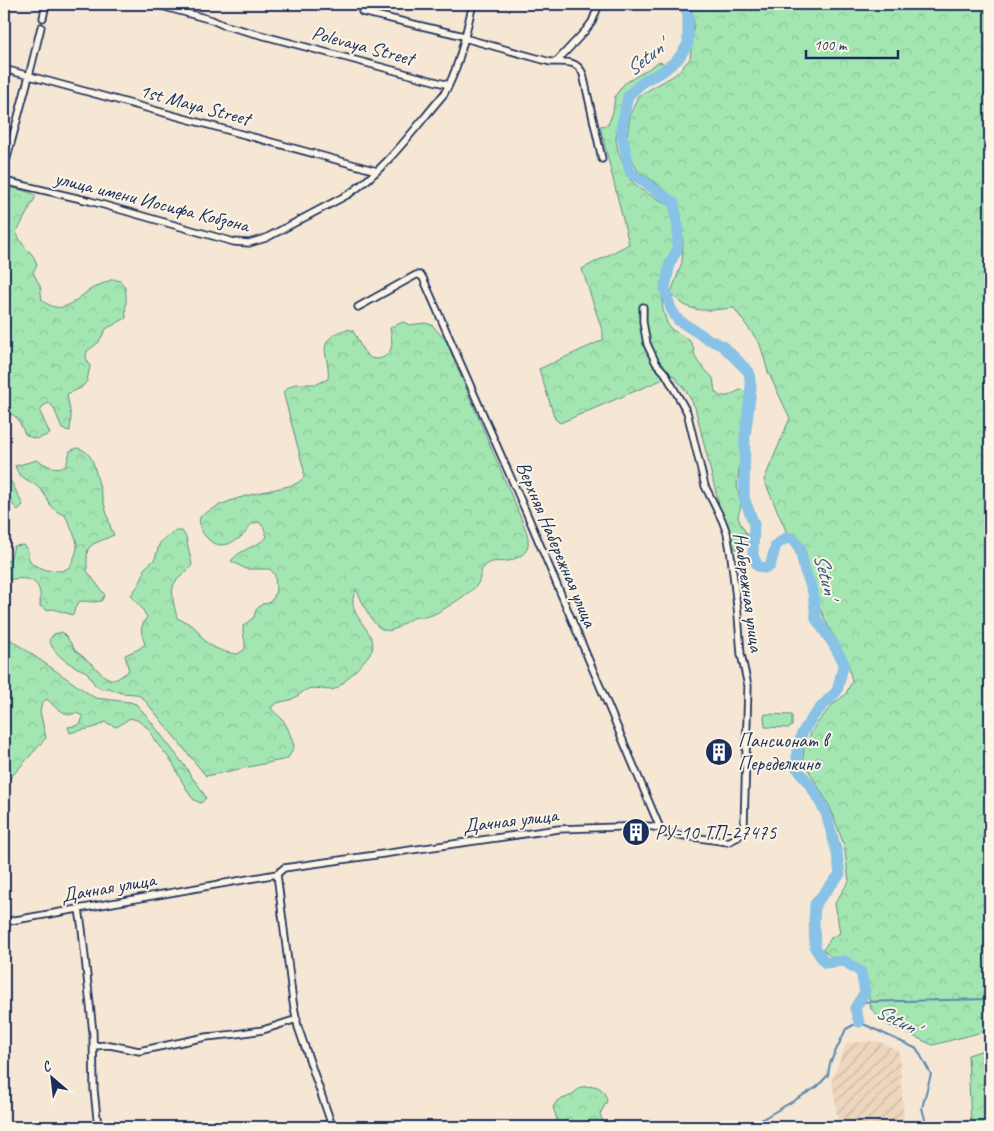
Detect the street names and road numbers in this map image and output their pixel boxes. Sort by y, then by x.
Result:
street label: Polevaya Street [309,20,420,72]
street label: 1st Maya Street [137,78,256,132]
street label: улица имени Иосифа Кобзона [51,165,253,238]
street label: Верхняя Набережная улица [510,458,603,633]
street label: Набережная улица [728,531,770,655]
street label: Дачная улица [461,802,561,839]
street label: Дачная улица [59,867,159,908]

